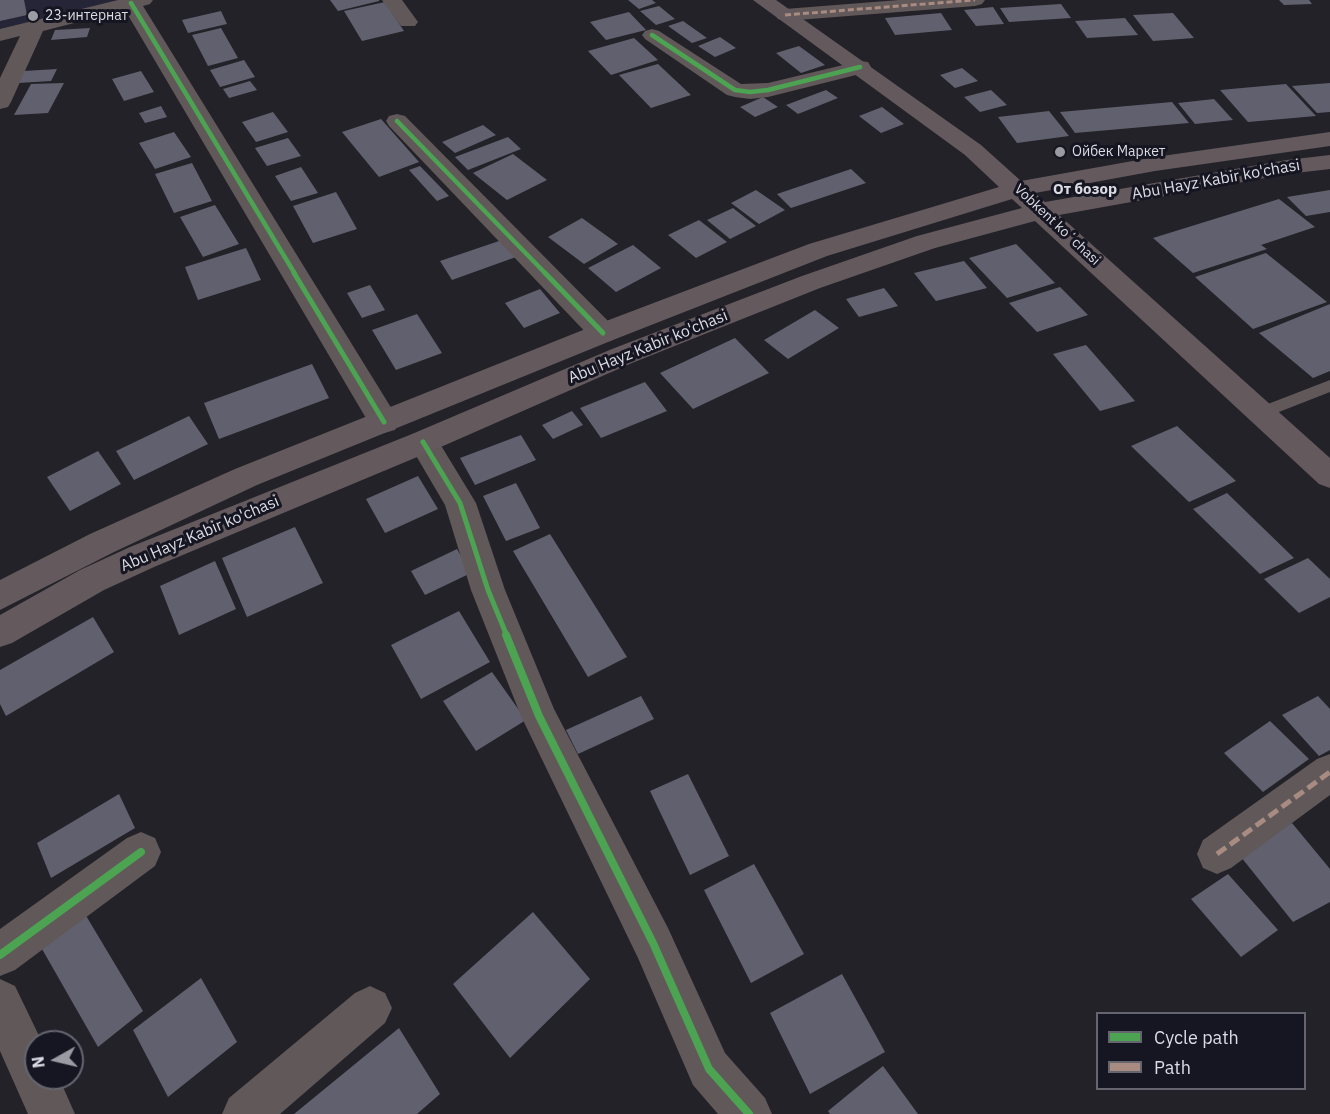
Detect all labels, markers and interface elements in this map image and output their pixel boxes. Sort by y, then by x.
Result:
place label: 23-интернат [45,8,128,24]
marker: 23-интернат [26,9,40,23]
place label: Ойбек Маркет [1072,144,1165,160]
marker: Ойбек Маркет [1053,145,1067,159]
street label: Abu Hayz Kabir ko'chasi [1130,156,1302,204]
street label: Vobkent koʻchasi [1011,181,1103,269]
district label: От бозор [1053,181,1117,199]
street label: Abu Hayz Kabir ko'chasi [565,306,731,388]
street label: Abu Hayz Kabir ko'chasi [118,492,282,576]
legend [1096,1012,1306,1090]
text: Cycle path [1154,1026,1239,1049]
north arrow [24,1030,84,1090]
text: N [27,1055,49,1069]
text: Path [1154,1056,1191,1079]

